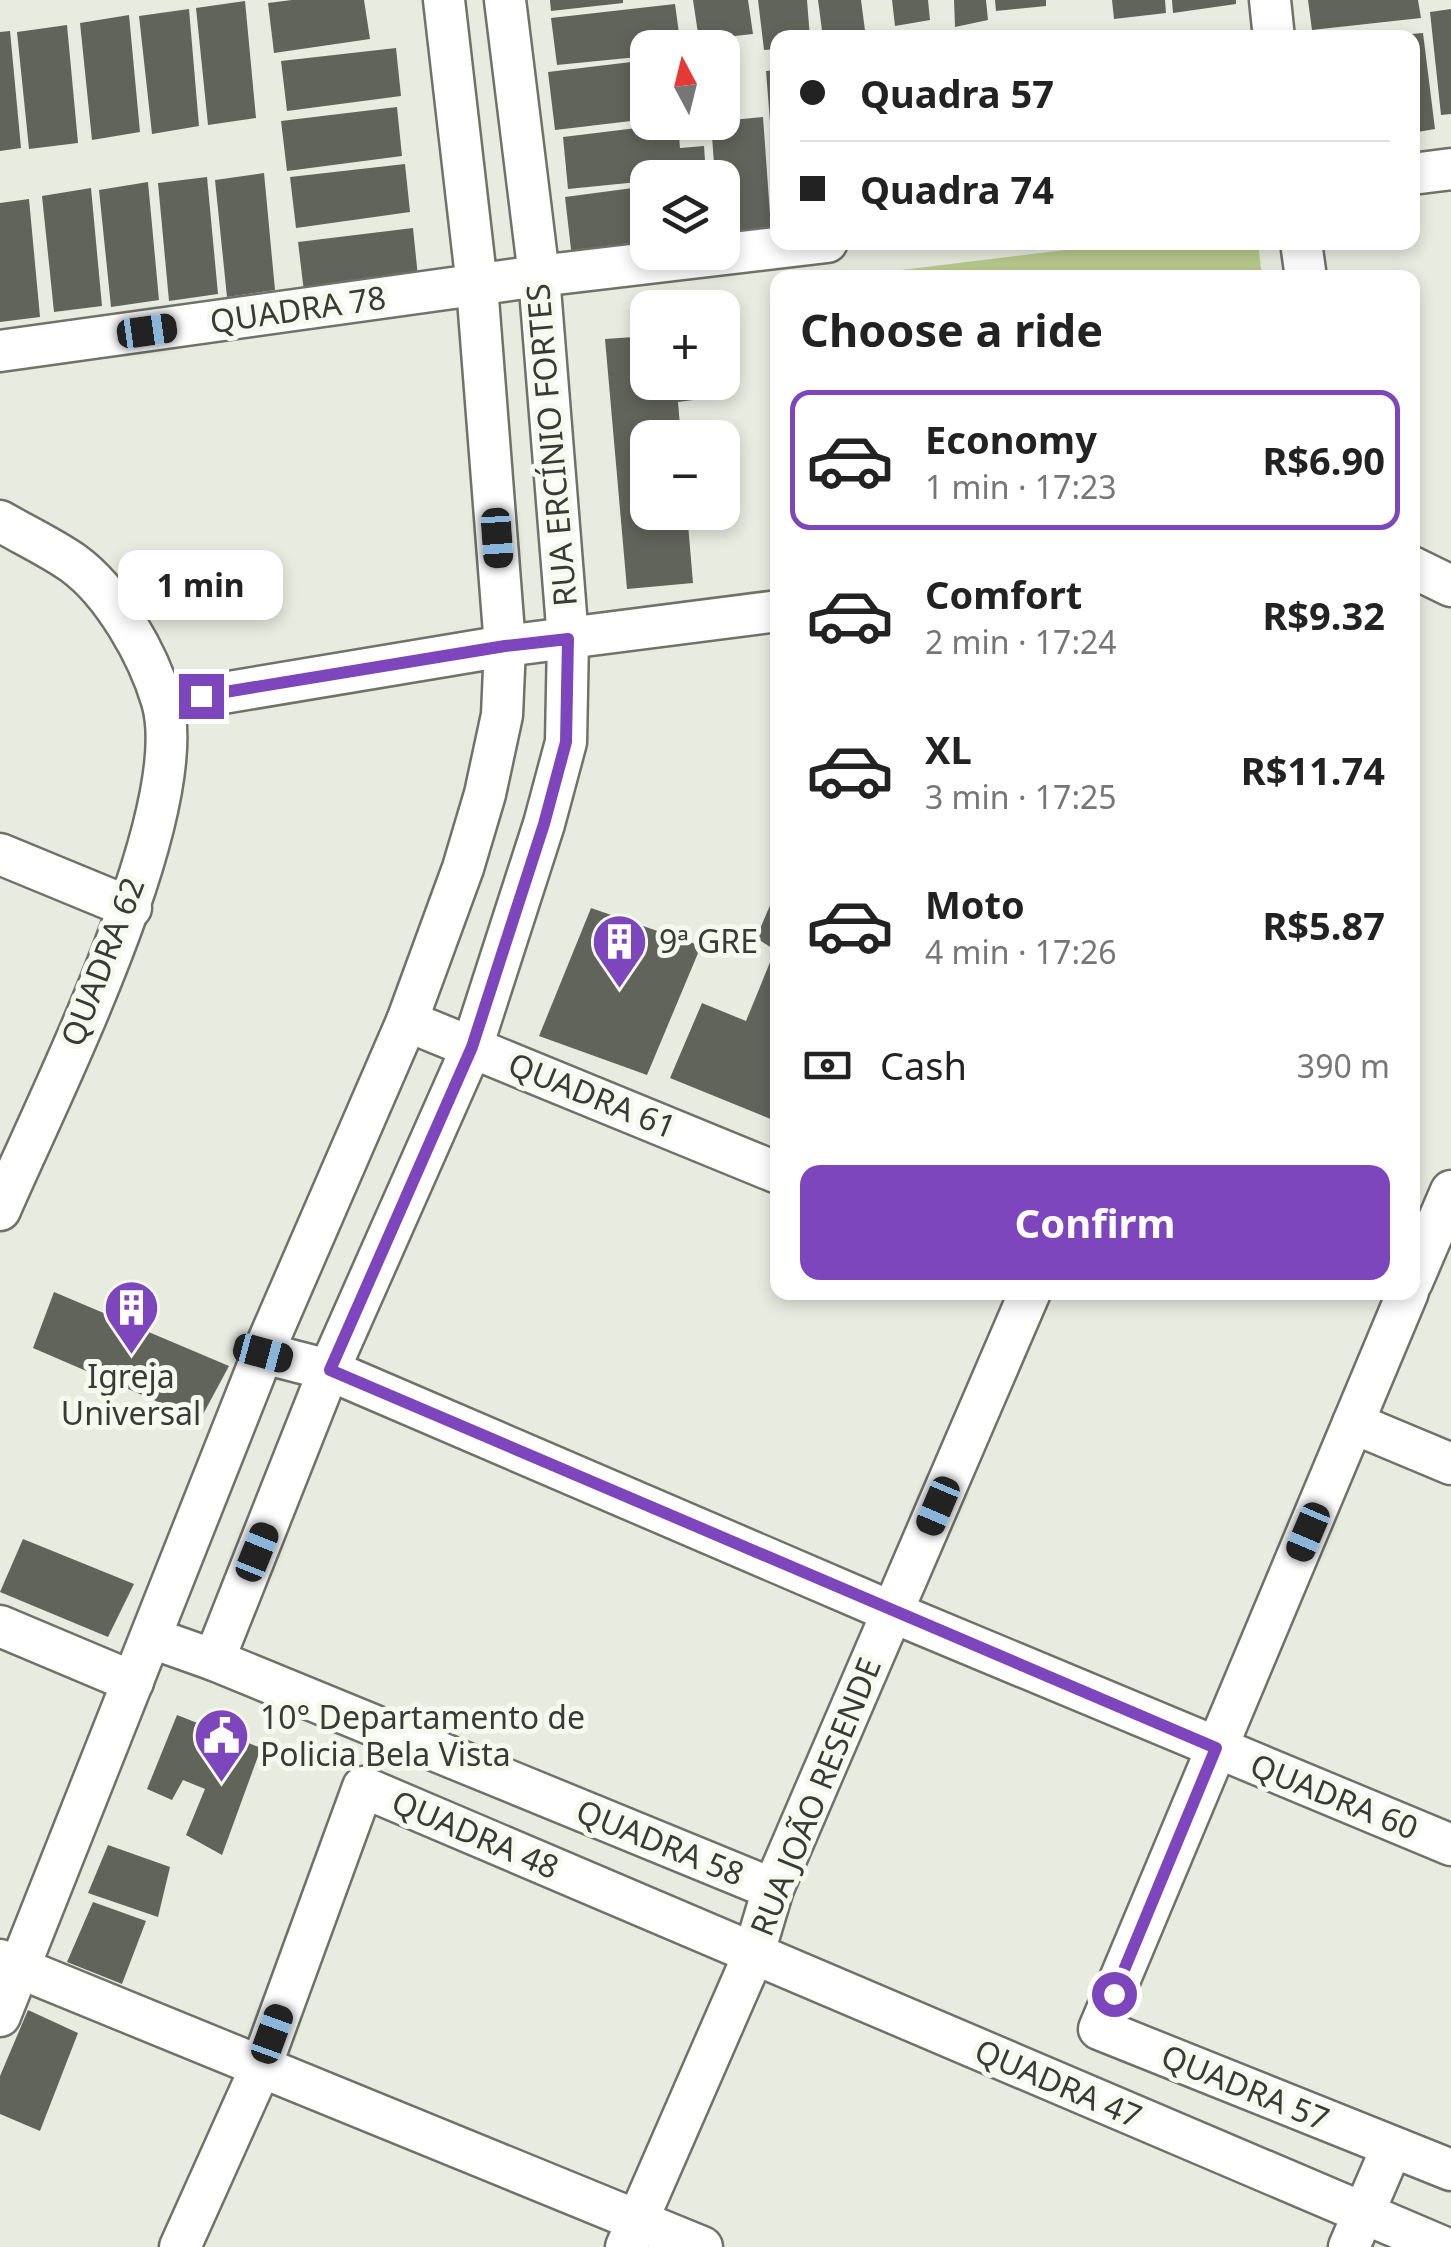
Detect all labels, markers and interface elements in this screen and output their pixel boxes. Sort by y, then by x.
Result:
north arrow [630,30,740,140]
map controls [630,30,740,530]
text: Quadra 57 [860,67,1054,119]
button: layers [630,160,740,270]
text: Quadra 74 [860,163,1054,215]
street label: QUADRA 78 [207,275,388,342]
street label: RUA ERCÍNIO FORTES [515,282,586,608]
button: + [630,290,740,400]
text: Choose a ride [800,299,1103,360]
car [115,312,179,350]
text: Economy [925,413,1097,465]
icon: car [805,415,895,505]
button: − [630,420,740,530]
text: R$6.90 [1262,434,1385,486]
text: 1 min · 17:23 [925,465,1117,508]
car [480,507,514,569]
callout: 1 min [119,551,284,621]
text: 1 min [156,563,245,606]
text: Comfort [925,568,1082,620]
icon: car [805,570,895,660]
text: R$9.32 [1262,589,1385,641]
text: 2 min · 17:24 [925,620,1117,663]
route end [179,674,224,719]
text: XL [925,723,972,775]
icon: car [805,725,895,815]
text: R$11.74 [1241,744,1385,796]
text: 3 min · 17:25 [925,775,1117,818]
street label: QUADRA 62 [50,871,153,1052]
text: Moto [925,878,1025,930]
icon: car [805,880,895,970]
text: R$5.87 [1262,899,1385,951]
building icon: 9ª GRE [590,912,650,991]
place label: 9ª GRE [659,919,758,962]
text: 4 min · 17:26 [925,930,1117,973]
icon: cash [800,1038,855,1093]
text: Cash [880,1039,967,1091]
street label: QUADRA 61 [502,1041,683,1148]
text: 390 m [1297,1044,1390,1087]
button: Confirm [800,1165,1390,1280]
building icon: Igreja Universal [101,1278,161,1357]
car [230,1331,296,1375]
place label: Igreja Universal [61,1354,201,1434]
car [912,1473,964,1539]
car [1282,1499,1334,1565]
car [232,1519,282,1585]
street label: RUA JOÃO RESENDE [739,1651,890,1942]
place label: 10° Departamento de Policia Bela Vista [260,1695,585,1775]
public building icon: 10° Departamento de Policia Bela Vista [191,1706,251,1785]
street label: QUADRA 60 [1244,1742,1425,1849]
street label: QUADRA 48 [386,1779,566,1888]
street label: QUADRA 58 [570,1788,751,1895]
route start [1092,1972,1137,2017]
car [248,2001,296,2067]
street label: QUADRA 47 [969,2028,1149,2137]
street label: QUADRA 57 [1155,2033,1336,2140]

